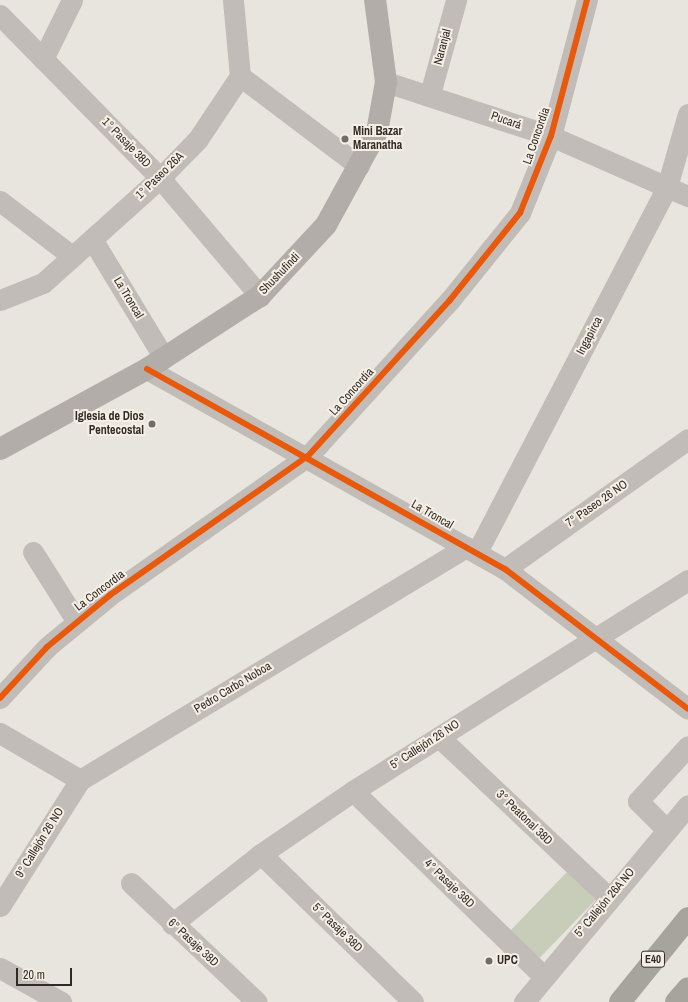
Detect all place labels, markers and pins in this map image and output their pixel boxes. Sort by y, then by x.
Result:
place label: Mini Bazar Maranatha [353,125,402,153]
marker: Mini Bazar Maranatha [340,134,350,144]
place label: Iglesia de Dios Pentecostal [75,410,144,438]
marker: Iglesia de Dios Pentecostal [147,419,157,429]
place label: UPC [497,954,518,968]
marker: UPC [484,956,494,966]

